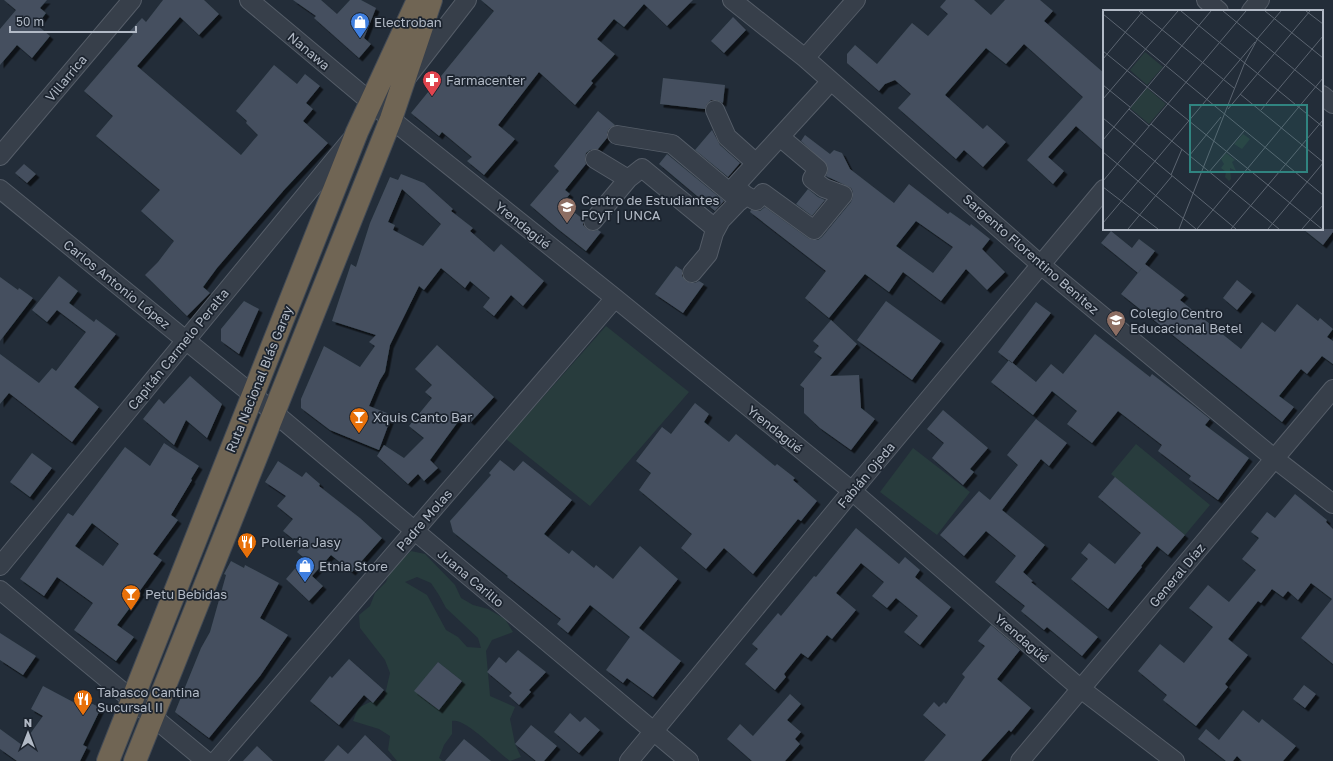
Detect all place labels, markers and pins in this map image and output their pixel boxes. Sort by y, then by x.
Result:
shop icon: Electroban [349,11,371,39]
place label: Electroban [374,14,442,30]
pharmacy icon: Farmacenter [421,69,443,97]
place label: Farmacenter [446,72,525,88]
place label: Centro de Estudiantes FCyT | UNCA [581,192,720,223]
school or university icon: Centro de Estudiantes FCyT | UNCA [556,196,578,224]
place label: Colegio Centro Educacional Betel [1130,305,1242,336]
school or university icon: Colegio Centro Educacional Betel [1105,309,1127,337]
bar icon: Xquis Canto Bar [348,406,370,434]
place label: Xquis Canto Bar [373,409,472,425]
restaurant icon: Polleria Jasy [236,531,258,559]
place label: Polleria Jasy [261,534,342,550]
shop icon: Etnia Store [294,555,316,583]
place label: Etnia Store [319,558,388,574]
bar icon: Petu Bebidas [120,583,142,611]
place label: Petu Bebidas [145,586,227,602]
place label: Tabasco Cantina Sucursal II [97,684,200,715]
restaurant icon: Tabasco Cantina Sucursal II [72,688,94,716]

